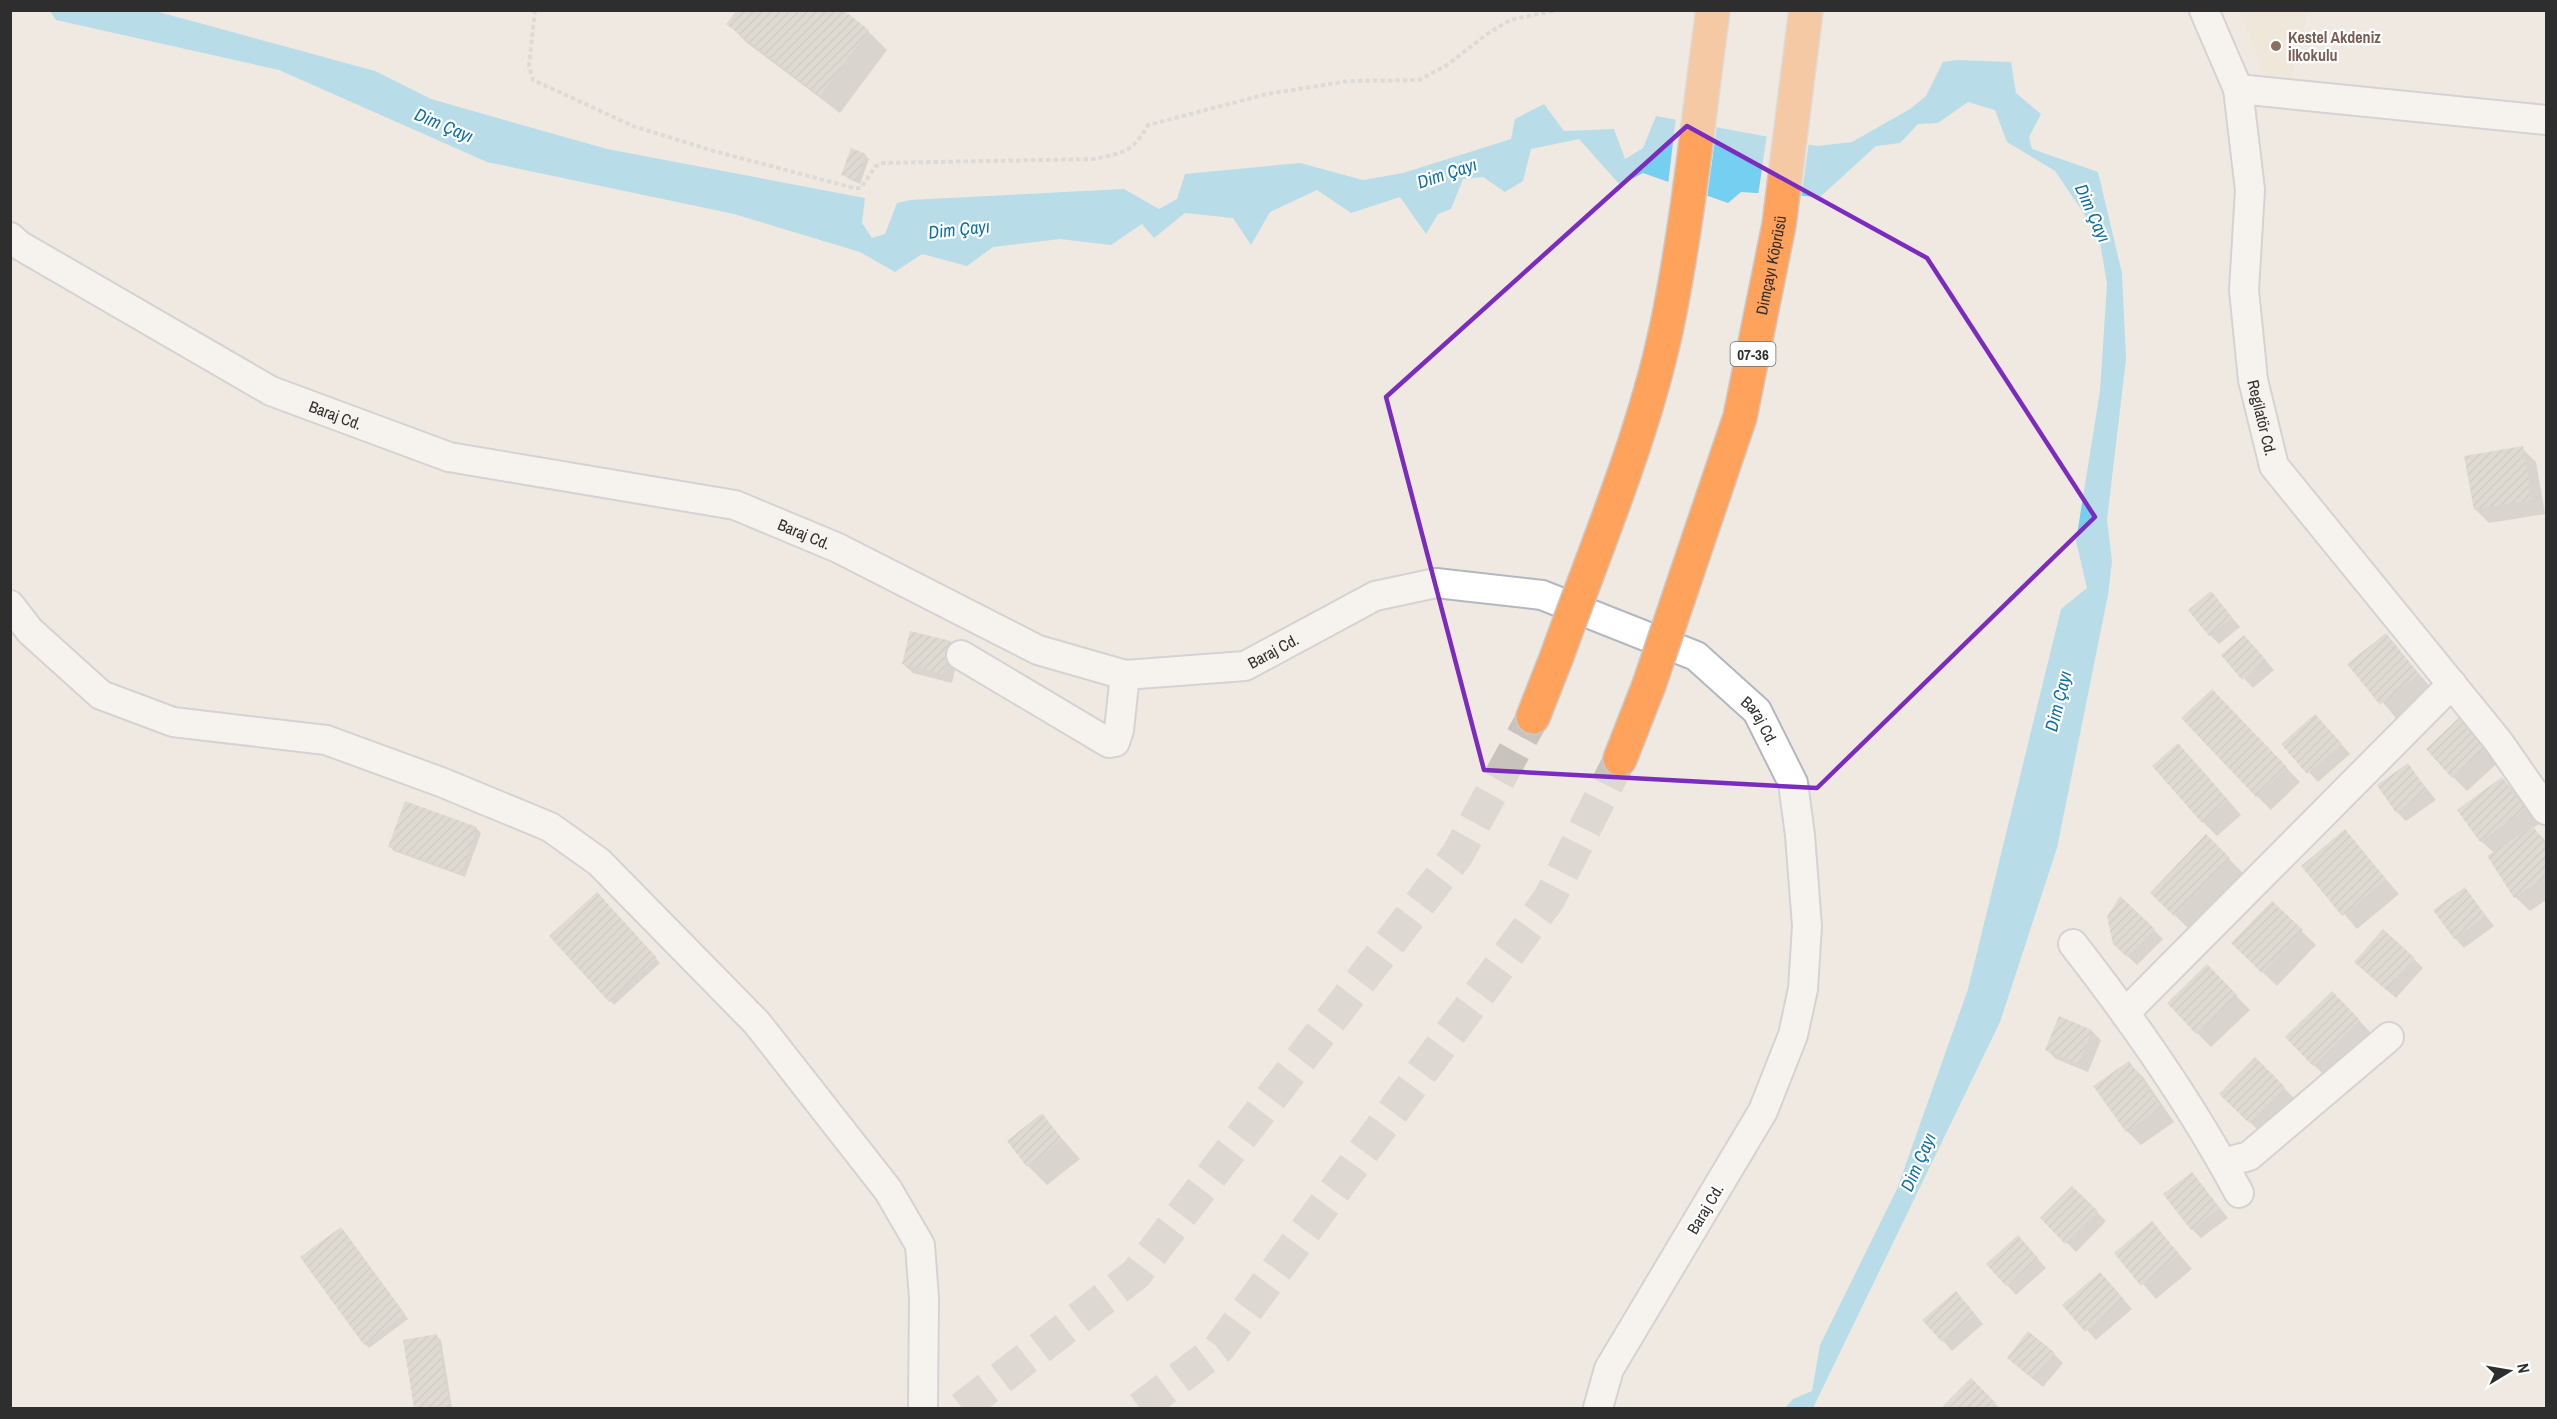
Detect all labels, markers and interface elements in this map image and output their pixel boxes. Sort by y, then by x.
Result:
place label: Kestel Akdeniz İlkokulu [2288,26,2381,66]
marker: Kestel Akdeniz İlkokulu [2269,39,2283,53]
water label: Dim Çayı [411,101,477,149]
water label: Dim Çayı [1414,152,1480,194]
water label: Dim Çayı [2069,180,2117,246]
water label: Dim Çayı [927,213,991,245]
street label: Dimçayı Köprüsü [1750,214,1791,317]
road number: 07-36 [1730,342,1776,366]
street label: Regilatör Cd. [2242,377,2282,458]
street label: Baraj Cd. [306,395,365,435]
street label: Baraj Cd. [775,513,834,555]
street label: Baraj Cd. [1244,628,1302,674]
water label: Dim Çayı [2038,668,2078,734]
street label: Baraj Cd. [1736,691,1783,749]
water label: Dim Çayı [1894,1129,1942,1195]
street label: Baraj Cd. [1681,1180,1729,1238]
north arrow [2479,1341,2539,1401]
text: N [2512,1361,2535,1375]

